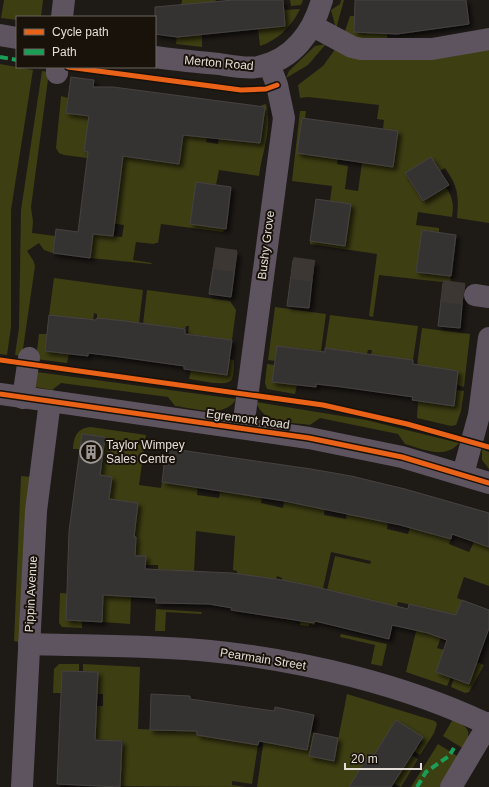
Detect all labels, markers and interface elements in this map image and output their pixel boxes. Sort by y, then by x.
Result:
legend [16,16,156,68]
text: Cycle path [52,25,109,39]
text: Path [52,45,77,59]
street label: Merton Road [184,53,254,73]
street label: Bushy Grove [255,209,277,280]
street label: Egremont Road [205,406,291,432]
place label: Taylor Wimpey Sales Centre [106,438,185,466]
building icon: Taylor Wimpey Sales Centre [78,439,104,465]
street label: Pippin Avenue [22,555,40,633]
street label: Pearmain Street [219,645,308,673]
scale bar [345,745,421,771]
text: 20 m [351,752,378,766]

